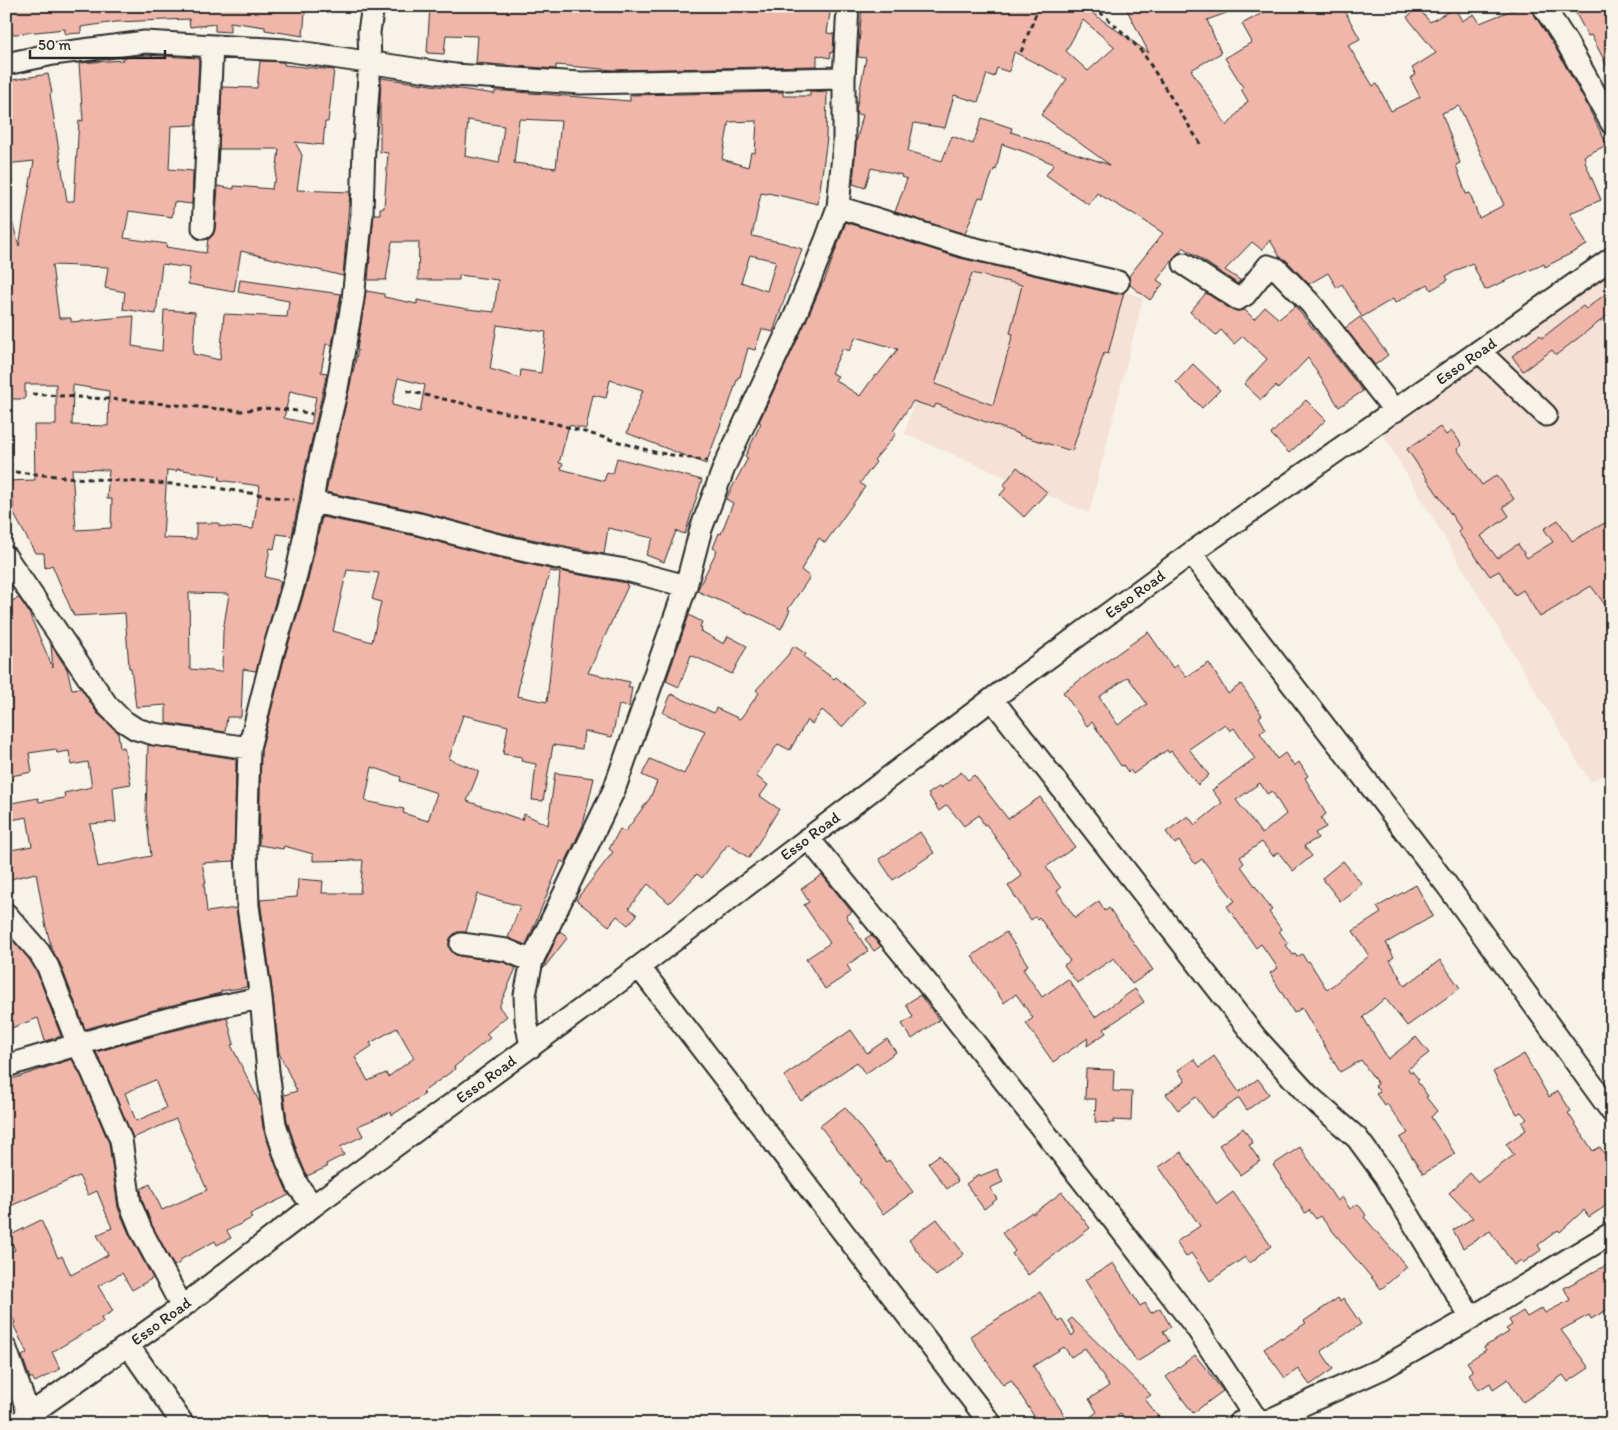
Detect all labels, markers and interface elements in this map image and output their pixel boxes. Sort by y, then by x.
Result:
scale bar [30,28,165,60]
text: 50 m [38,36,71,54]
street label: Esso Road [1432,333,1500,389]
street label: Esso Road [1101,566,1169,622]
street label: Esso Road [776,807,844,865]
street label: Esso Road [452,1051,520,1107]
street label: Esso Road [127,1293,195,1349]

